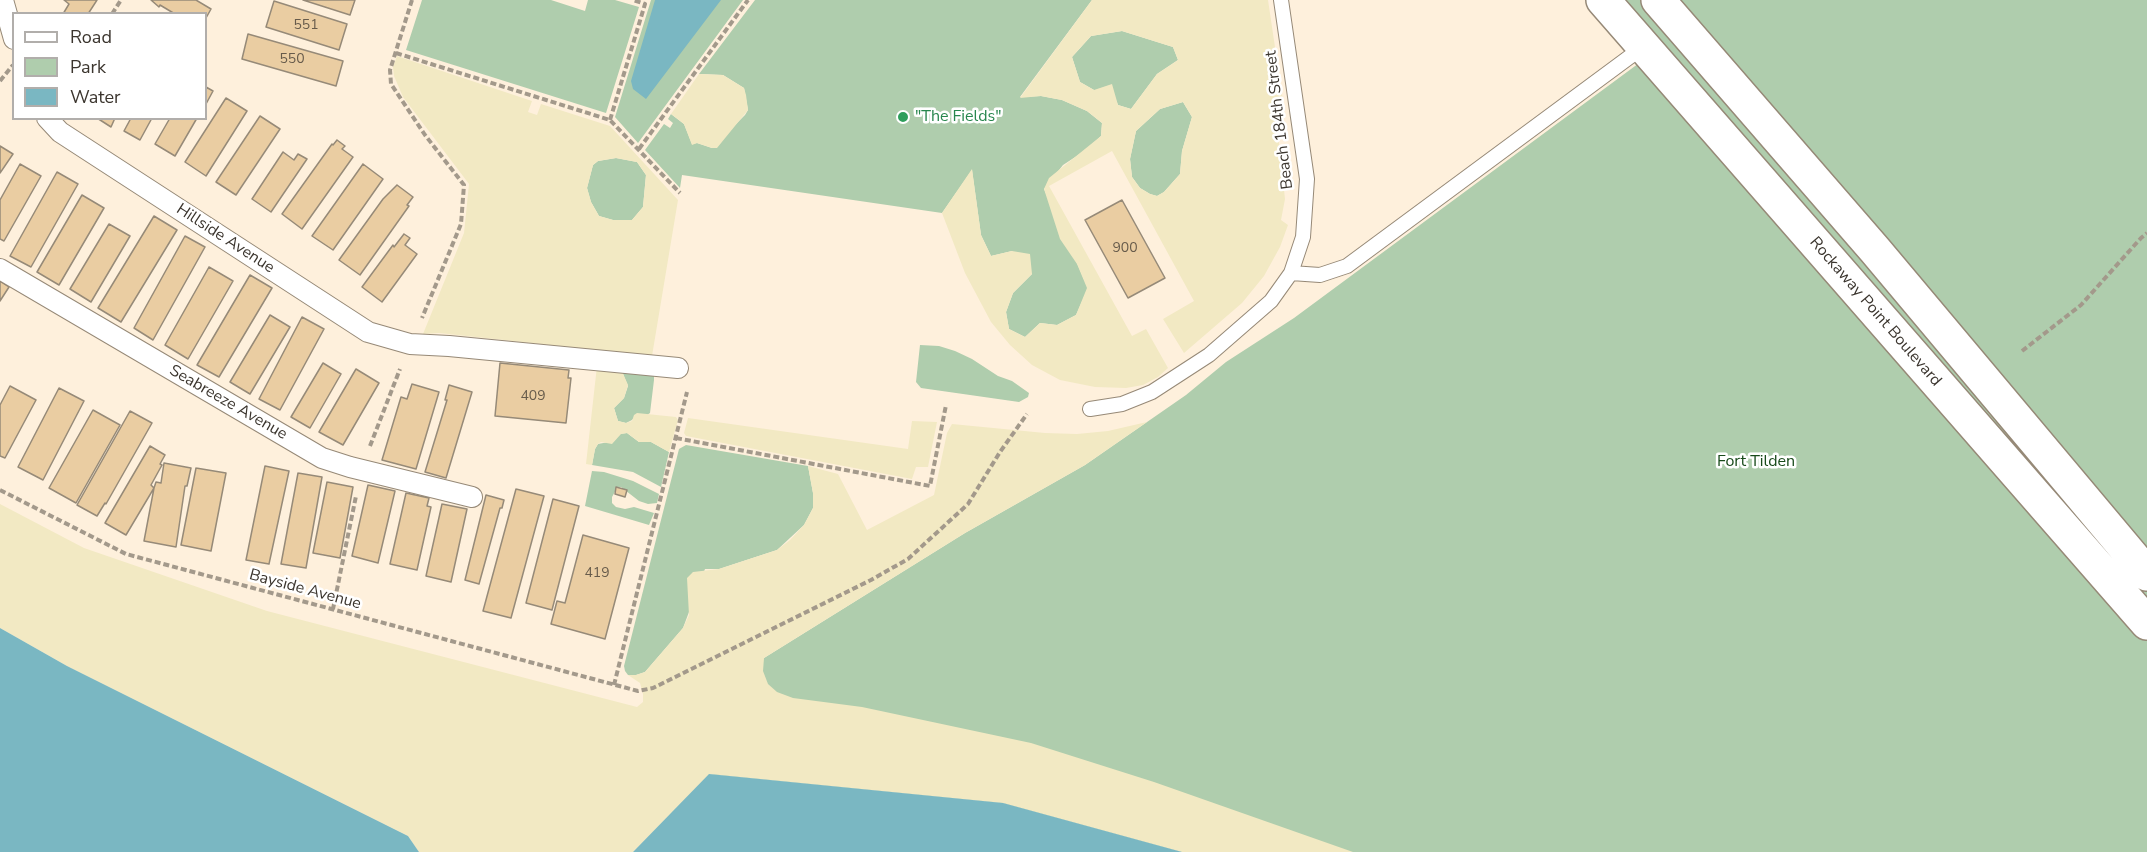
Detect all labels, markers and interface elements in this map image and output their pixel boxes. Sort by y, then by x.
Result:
legend [12,12,207,120]
house number: 551 [293,18,319,34]
text: Road [70,25,112,49]
street label: Beach 184th Street [1262,50,1298,190]
house number: 550 [279,52,305,68]
text: Park [70,55,106,79]
text: Water [70,85,121,109]
place label: "The Fields" [915,107,1002,127]
marker: "The Fields" [896,110,910,124]
street label: Hillside Avenue [172,200,278,278]
street label: Rockaway Point Boulevard [1805,233,1945,391]
house number: 900 [1112,241,1138,257]
street label: Seabreeze Avenue [166,361,290,445]
house number: 409 [520,389,546,405]
park label: Fort Tilden [1717,452,1795,472]
street label: Bayside Avenue [247,566,363,614]
house number: 419 [584,566,610,582]

